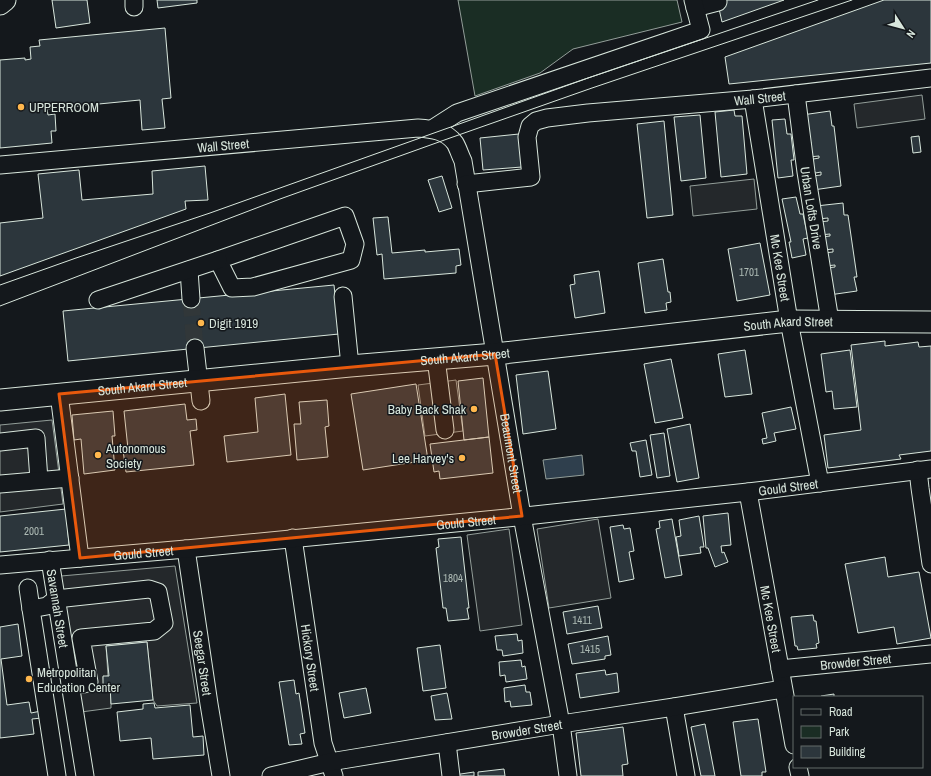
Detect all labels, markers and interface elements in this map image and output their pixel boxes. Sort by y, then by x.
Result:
north arrow [883,8,923,48]
text: N [904,27,919,41]
street label: Wall Street [733,87,787,110]
place label: UPPERROOM [29,99,99,116]
marker: UPPERROOM [16,102,26,112]
street label: Wall Street [197,135,250,157]
street label: Urban Lofts Drive [796,166,826,251]
street label: Mc Kee Street [766,233,794,303]
house number: 1701 [739,265,759,279]
street label: South Akard Street [743,313,833,335]
place label: Digit 1919 [209,315,258,332]
marker: Digit 1919 [196,318,206,328]
street label: South Akard Street [420,344,511,369]
street label: South Akard Street [97,374,188,399]
place label: Baby Back Shak [388,401,467,418]
marker: Baby Back Shak [469,404,479,414]
street label: Beaumont Street [496,412,526,494]
place label: Autonomous Society [105,440,166,472]
marker: Autonomous Society [93,450,103,460]
place label: Lee Harvey's [392,450,454,467]
marker: Lee Harvey's [457,453,467,463]
street label: Gould Street [757,475,819,500]
street label: Gould Street [435,511,497,534]
house number: 2001 [24,524,44,538]
street label: Gould Street [113,542,174,564]
street label: Savannah Street [43,568,72,649]
house number: 1804 [443,571,463,585]
street label: Mc Kee Street [756,584,785,654]
house number: 1411 [572,613,592,627]
street label: Hickory Street [297,623,323,693]
street label: Seegar Street [189,629,216,697]
house number: 1415 [580,642,600,656]
street label: Browder Street [819,650,892,674]
place label: Metropolitan Education Center [37,664,120,696]
marker: Metropolitan Education Center [24,674,34,684]
legend [793,696,923,768]
text: Road [829,704,853,720]
street label: Browder Street [490,716,563,744]
text: Park [829,724,849,740]
text: Building [829,744,866,760]

